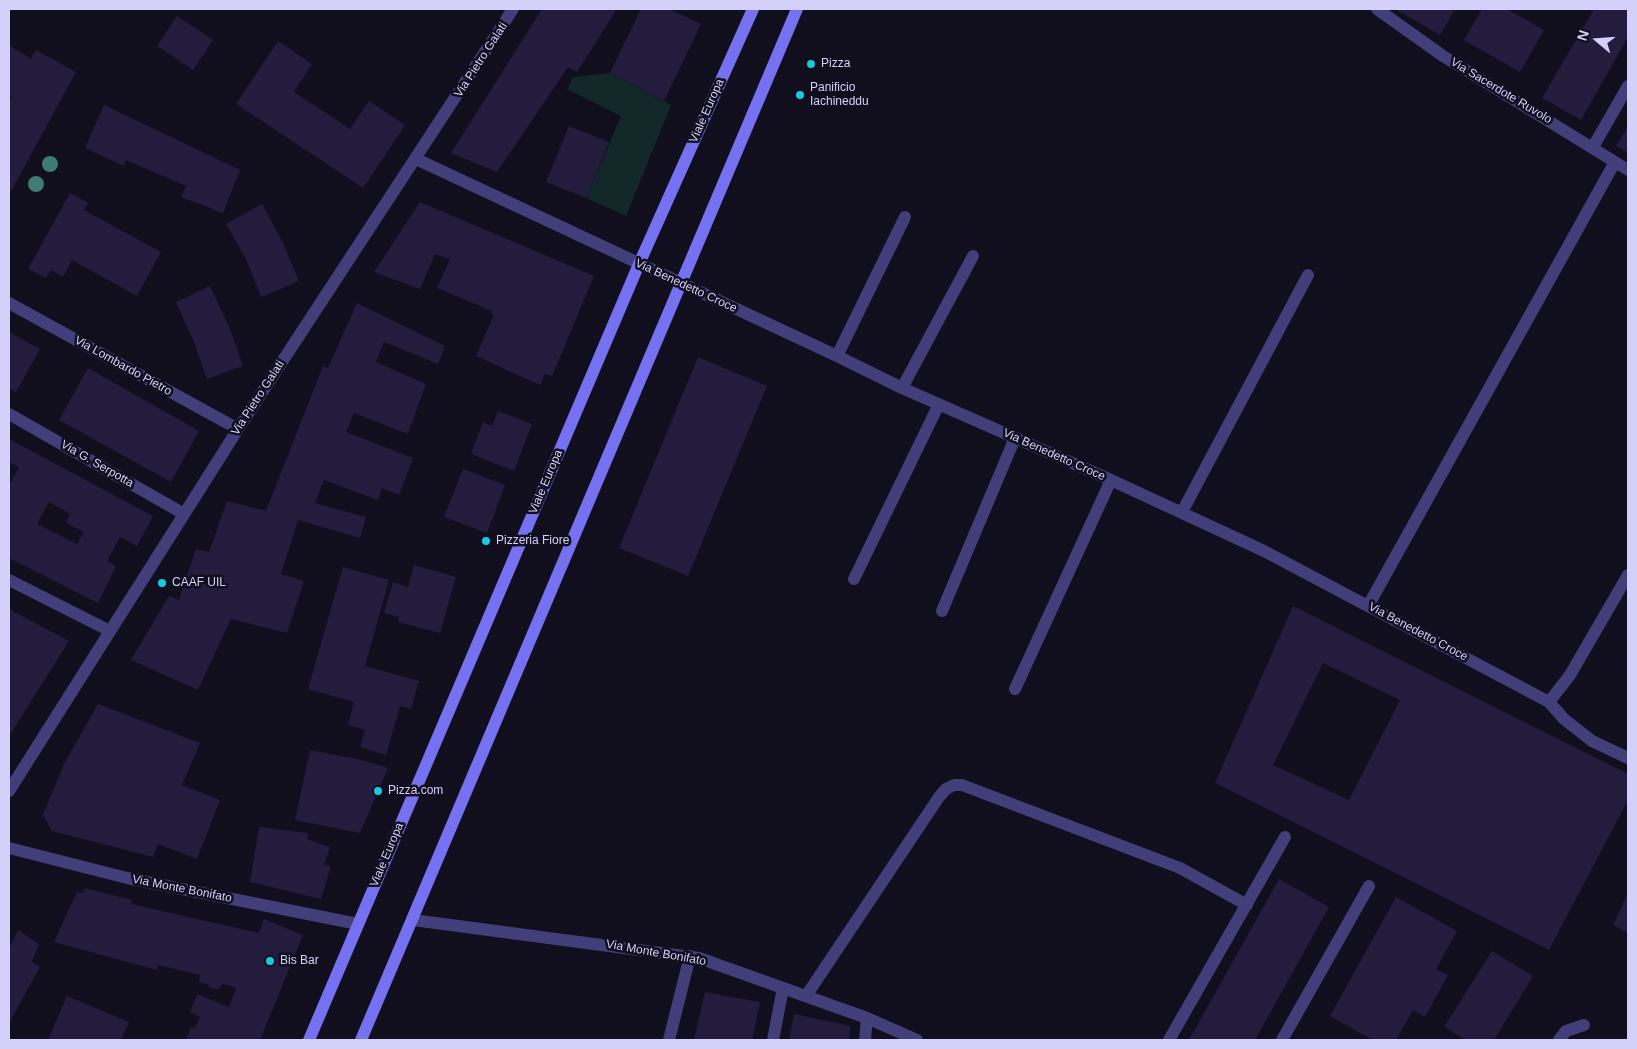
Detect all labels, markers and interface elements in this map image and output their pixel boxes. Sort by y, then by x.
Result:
north arrow [1572,15,1622,65]
street label: Via Pietro Galati [451,20,511,100]
text: N [1574,28,1592,43]
street label: Via Sacerdote Ruvolo [1448,55,1554,127]
place label: Pizza [821,57,850,71]
marker: Pizza [805,58,817,70]
street label: Viale Europa [686,77,728,145]
place label: Panificio Iachineddu [810,81,869,109]
marker: Panificio Iachineddu [794,89,806,101]
street label: Via Benedetto Croce [633,256,739,316]
street label: Via Lombardo Pietro [72,333,174,399]
street label: Via Pietro Galati [228,358,288,438]
street label: Via Benedetto Croce [1001,426,1107,484]
street label: Via G. Serpotta [58,437,136,491]
street label: Viale Europa [526,448,566,516]
place label: Pizzeria Fiore [496,534,569,548]
marker: Pizzeria Fiore [480,535,492,547]
place label: CAAF UIL [172,576,226,590]
marker: CAAF UIL [156,577,168,589]
street label: Via Benedetto Croce [1366,600,1470,664]
place label: Pizza.com [388,784,443,798]
marker: Pizza.com [372,785,384,797]
street label: Viale Europa [367,821,407,889]
street label: Via Monte Bonifato [131,872,233,906]
street label: Via Monte Bonifato [605,937,707,969]
place label: Bis Bar [280,954,319,968]
marker: Bis Bar [264,955,276,967]

